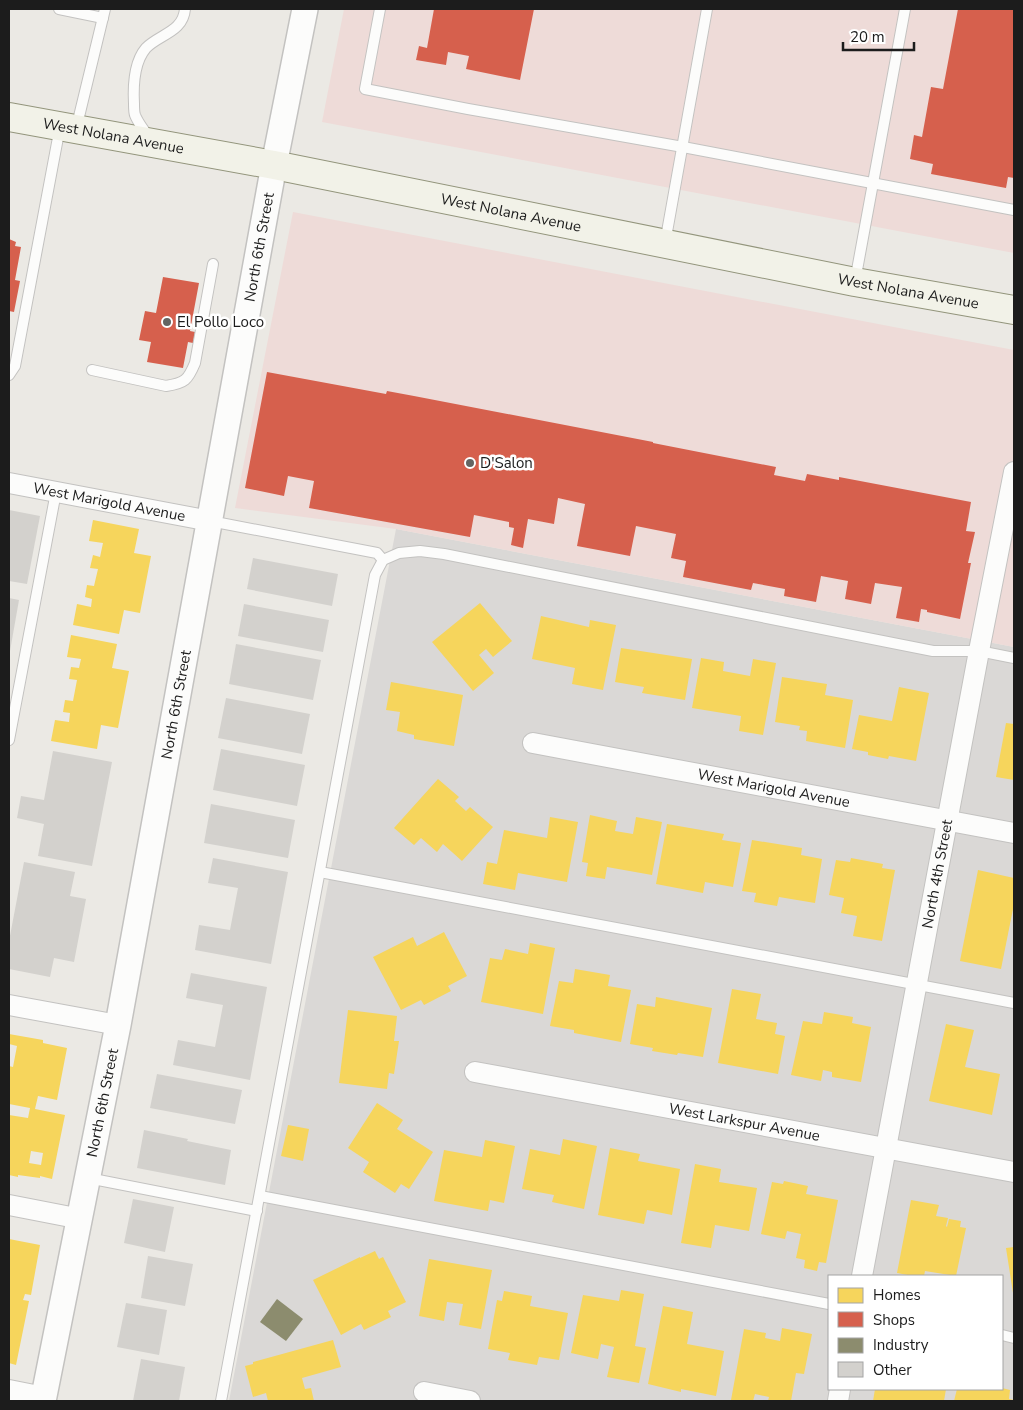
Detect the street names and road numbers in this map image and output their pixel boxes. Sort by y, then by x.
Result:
street label: West Nolana Avenue [41,113,186,158]
street label: West Nolana Avenue [439,189,583,237]
street label: North 6th Street [239,190,279,303]
street label: West Nolana Avenue [836,269,980,314]
street label: West Marigold Avenue [31,478,187,526]
street label: North 6th Street [156,648,196,761]
street label: West Marigold Avenue [696,764,852,812]
street label: North 4th Street [917,817,957,930]
street label: North 6th Street [82,1046,123,1159]
street label: West Larkspur Avenue [667,1098,822,1146]

